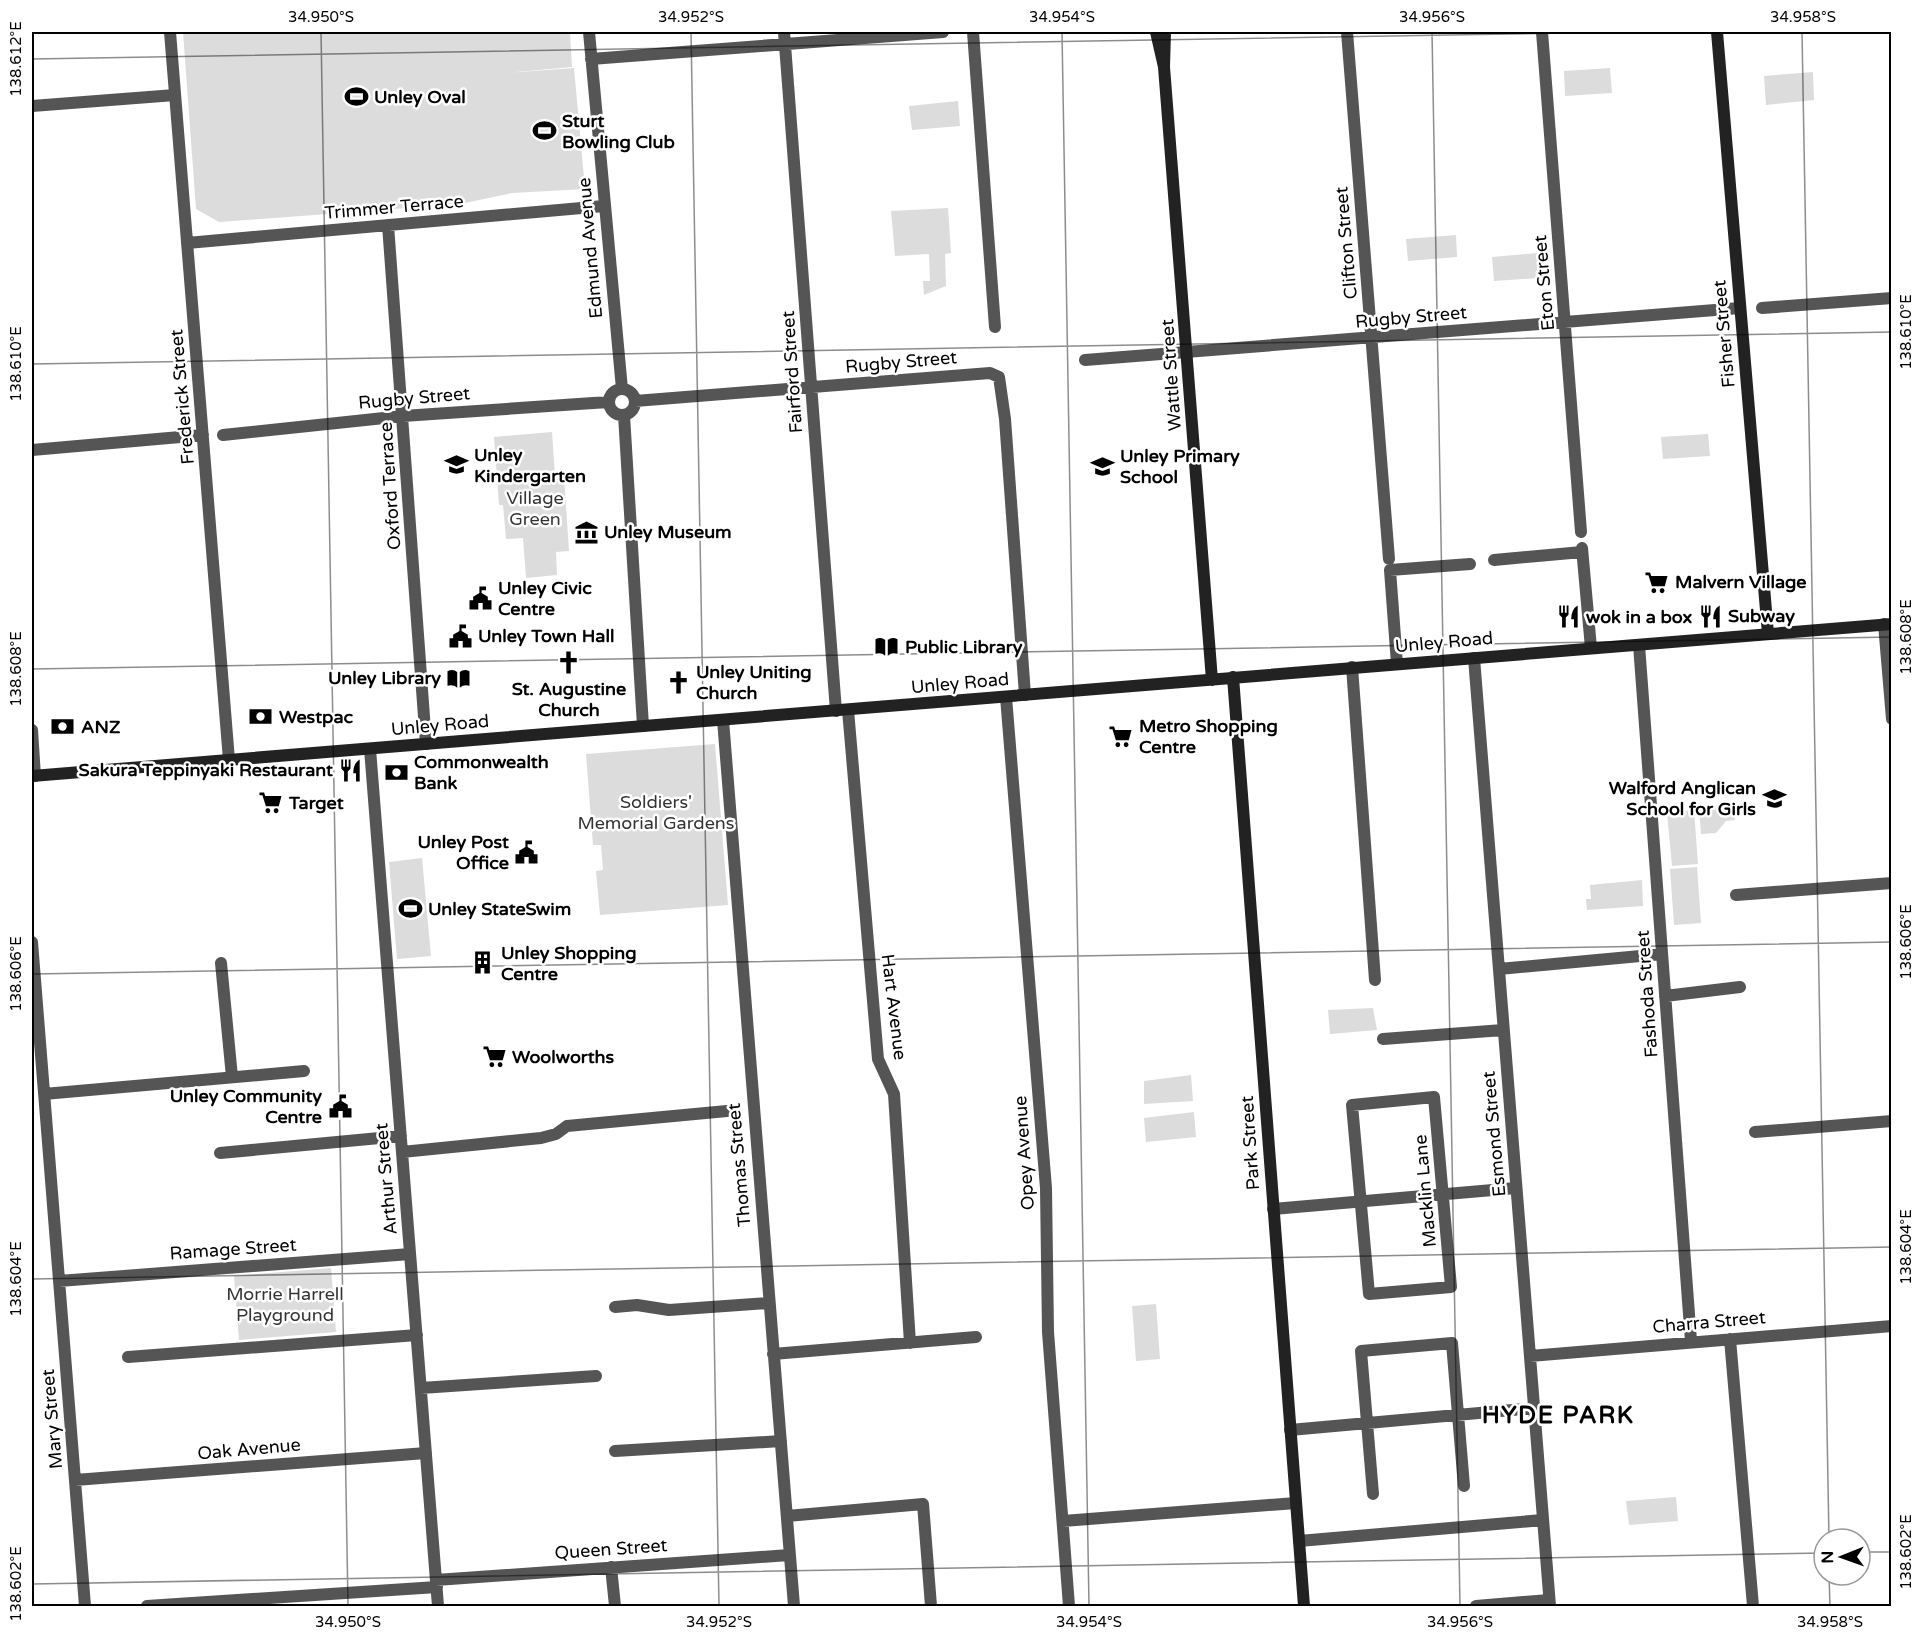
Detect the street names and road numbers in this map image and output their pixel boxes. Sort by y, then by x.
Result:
street label: Edmund Avenue [573,177,607,319]
street label: Clifton Street [1330,186,1362,300]
street label: Trimmer Terrace [323,190,465,224]
street label: Eton Street [1529,234,1559,332]
street label: Fisher Street [1708,279,1740,389]
street label: Rugby Street [1354,301,1468,333]
street label: Fairford Street [777,310,807,434]
street label: Wattle Street [1156,318,1186,432]
street label: Frederick Street [165,328,199,466]
street label: Rugby Street [844,346,958,378]
street label: Rugby Street [357,382,471,414]
street label: Oxford Terrace [375,421,405,551]
street label: Unley Road [1394,627,1494,657]
street label: Unley Road [910,668,1010,698]
street label: Unley Road [390,710,490,740]
street label: Fashoda Street [1632,929,1662,1059]
street label: Hart Avenue [877,953,911,1061]
street label: Esmond Street [1478,1070,1510,1198]
street label: Opey Avenue [1009,1095,1039,1211]
street label: Park Street [1236,1095,1264,1191]
street label: Thomas Street [723,1102,755,1228]
street label: Arthur Street [370,1122,402,1236]
street label: Macklin Lane [1409,1134,1441,1248]
street label: Ramage Street [169,1234,297,1264]
street label: Charra Street [1651,1306,1767,1338]
street label: Mary Street [37,1368,67,1470]
street label: Oak Avenue [197,1434,301,1464]
street label: Queen Street [554,1534,668,1564]

